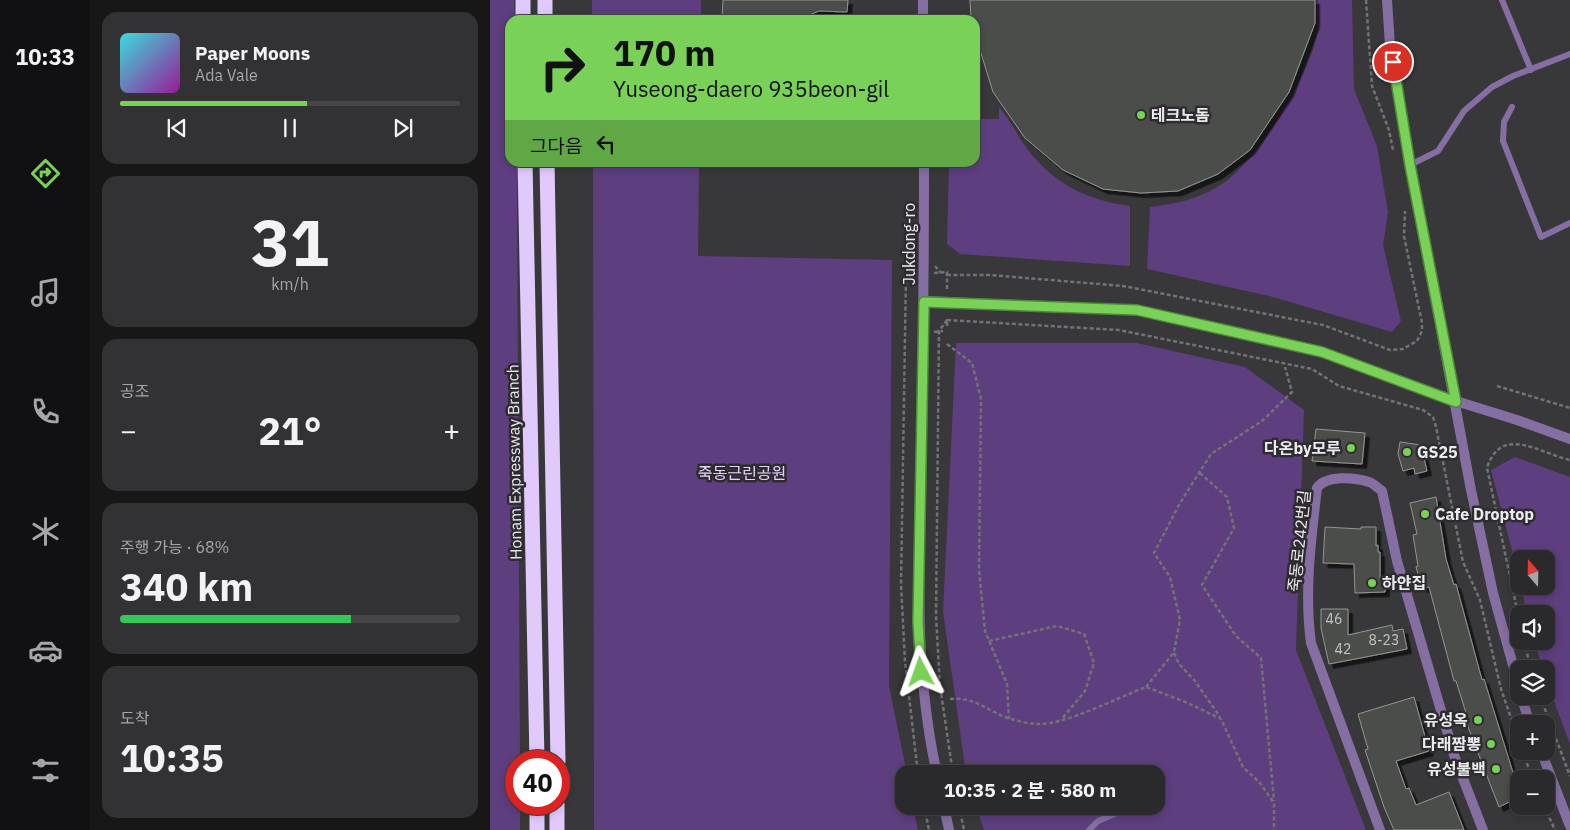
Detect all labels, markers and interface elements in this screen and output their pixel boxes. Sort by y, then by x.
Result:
text: 170 m [613,30,716,76]
icon: right [530,35,595,100]
text: Paper Moons [195,41,310,65]
pin [1372,41,1414,83]
text: 10:33 [15,42,75,71]
icon: arrive [1379,48,1407,76]
text: Ada Vale [195,65,258,85]
text: Yuseong-daero 935beon-gil [613,74,889,103]
place label: 테크노돔 [1151,105,1210,125]
marker: 테크노돔 [1135,109,1147,121]
icon: previous [163,114,191,142]
icon: pause [276,114,304,142]
icon: next [389,114,417,142]
icon: left [592,130,620,158]
text: 그다음 [530,134,582,158]
icon: directions [28,156,63,191]
text: 31 [251,199,329,284]
street label: Jukdong-ro [899,203,919,285]
text: km/h [271,274,309,294]
icon: music [28,275,63,310]
street label: Honam Expressway Branch [502,364,526,560]
text: 공조 [120,381,149,401]
icon: phone [28,394,63,429]
text: 21° [258,406,322,455]
text: − [120,412,137,449]
text: + [443,412,460,449]
place label: 다온by모루 [1264,438,1341,458]
marker: 다온by모루 [1345,442,1357,454]
place label: GS25 [1417,442,1458,462]
marker: GS25 [1401,446,1413,458]
park label: 죽동근린공원 [698,463,786,483]
street label: 죽동로242번길 [1284,489,1314,593]
place label: Cafe Droptop [1435,504,1534,524]
marker: Cafe Droptop [1419,508,1431,520]
icon: climate [28,514,63,549]
text: 주행 가능 · 68% [120,537,229,557]
north arrow [1510,550,1555,595]
map controls [1510,550,1555,815]
text: 340 km [120,562,253,611]
place label: 하얀집 [1382,573,1426,593]
marker: 하얀집 [1366,577,1378,589]
button: sound [1510,605,1555,650]
house number: 46 [1326,610,1342,628]
house number: 8-23 [1369,631,1399,649]
icon: car [28,633,63,668]
house number: 42 [1335,640,1351,658]
position arrow [894,645,946,697]
button: layers [1510,660,1555,705]
text: 도착 [120,708,149,728]
place label: 유성옥 [1424,710,1468,730]
marker: 유성옥 [1472,714,1484,726]
button: + [1510,715,1555,760]
text: 10:35 [120,733,224,782]
place label: 다래짬뽕 [1422,734,1481,754]
marker: 다래짬뽕 [1485,738,1497,750]
speed limit sign: 40 [505,750,570,815]
icon: filters [28,753,63,788]
place label: 유성불백 [1427,759,1486,779]
marker: 유성불백 [1490,763,1502,775]
button: − [1510,770,1555,815]
text: 10:35 · 2 분 · 580 m [944,778,1116,802]

